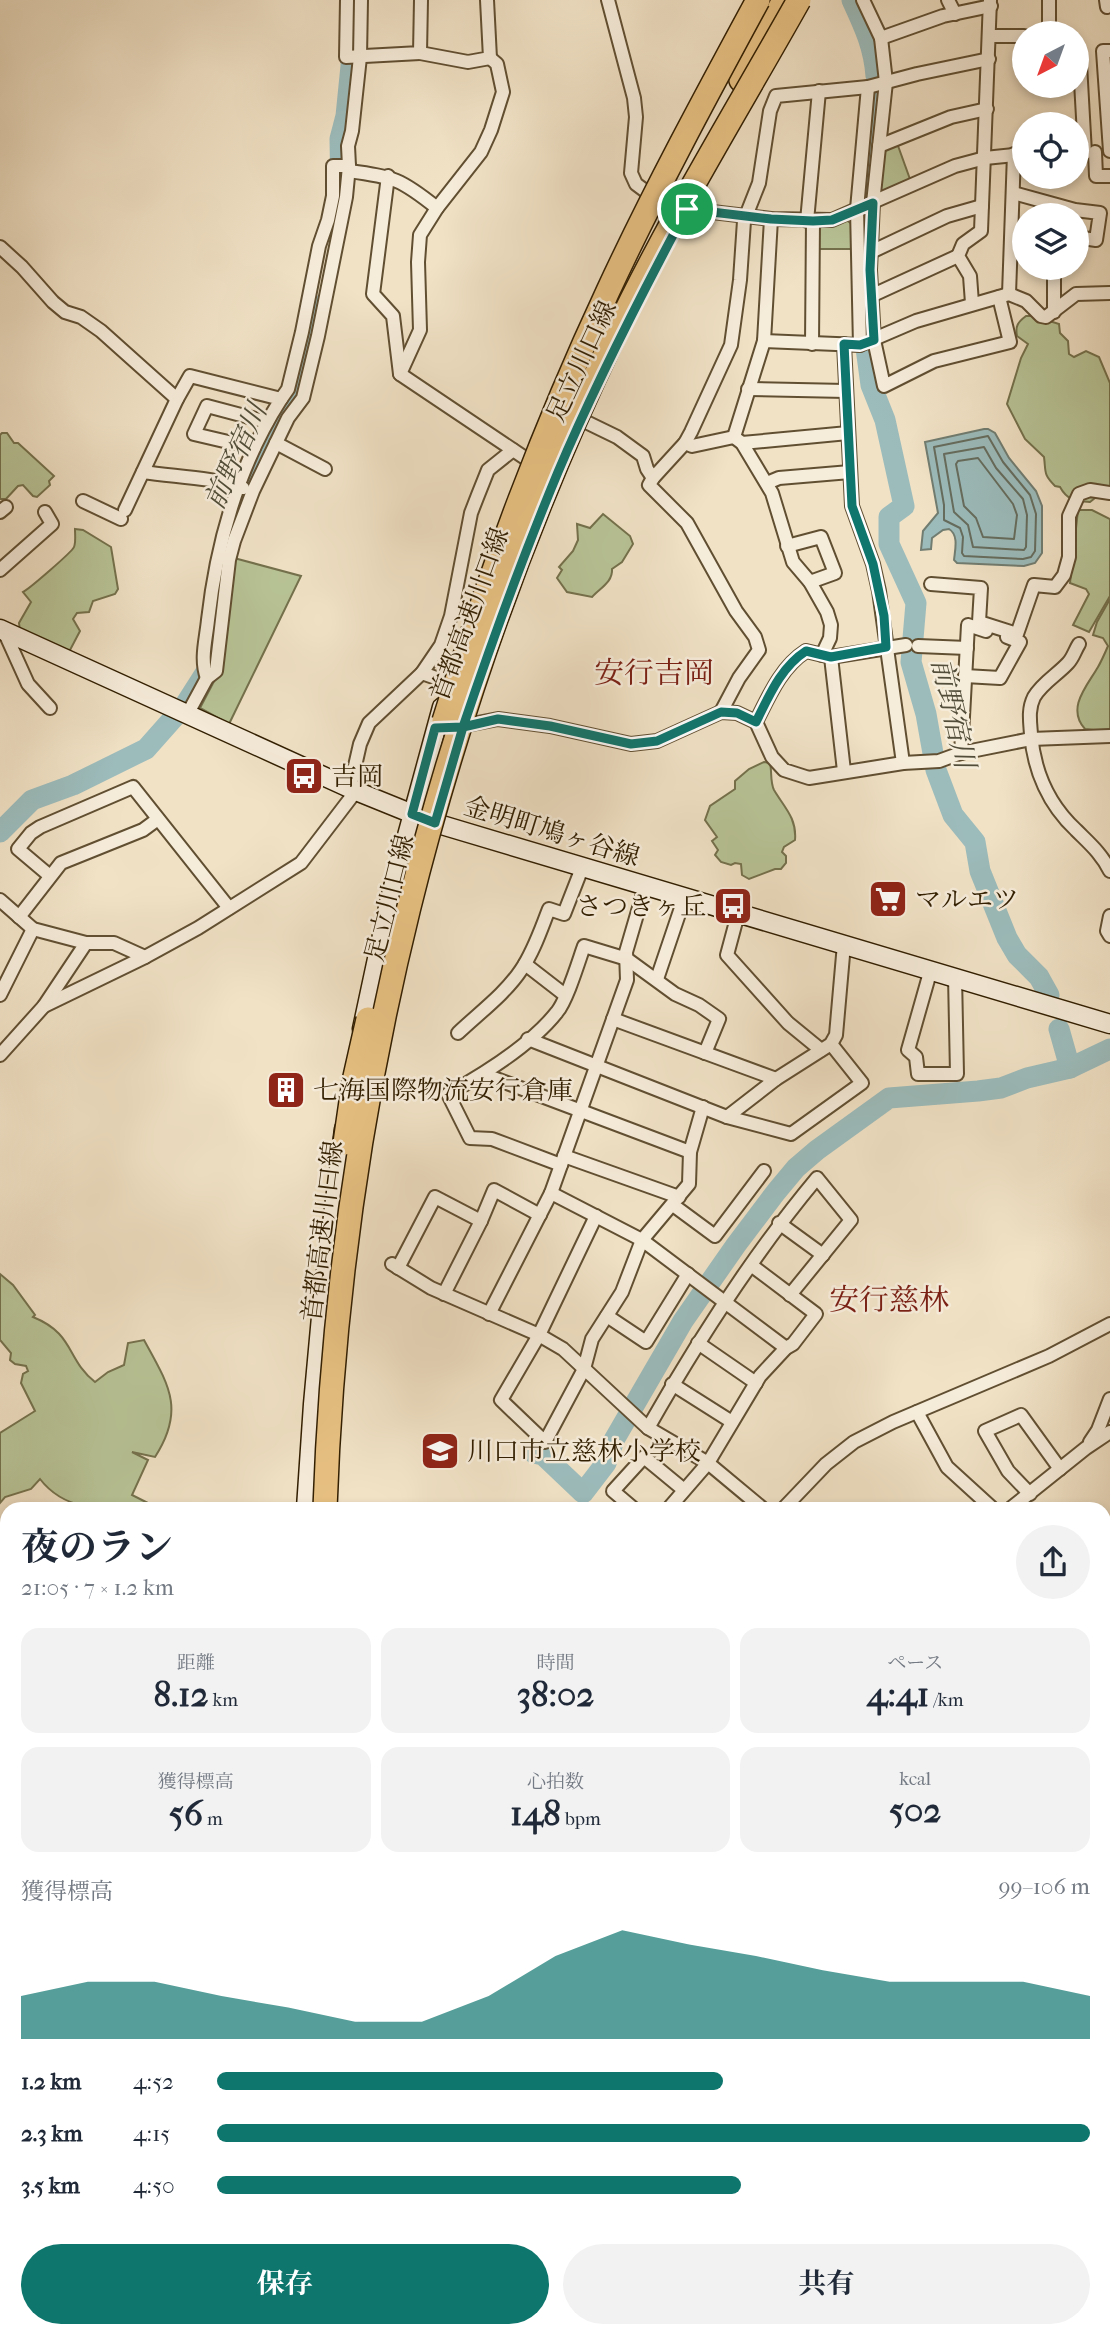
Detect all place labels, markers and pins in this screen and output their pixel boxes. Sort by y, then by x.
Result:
pin [657,179,717,239]
bus stop icon: 吉岡 [283,755,325,797]
place label: 吉岡 [331,761,383,792]
supermarket icon: マルエツ [867,878,909,920]
place label: マルエツ [915,884,1019,915]
bus stop icon: さつきヶ丘 [712,885,754,927]
place label: さつきヶ丘 [576,891,706,922]
building icon: 七海国際物流安行倉庫 [265,1069,307,1111]
place label: 七海国際物流安行倉庫 [313,1075,573,1106]
school or university icon: 川口市立慈林小学校 [419,1430,461,1472]
place label: 川口市立慈林小学校 [467,1436,701,1467]

